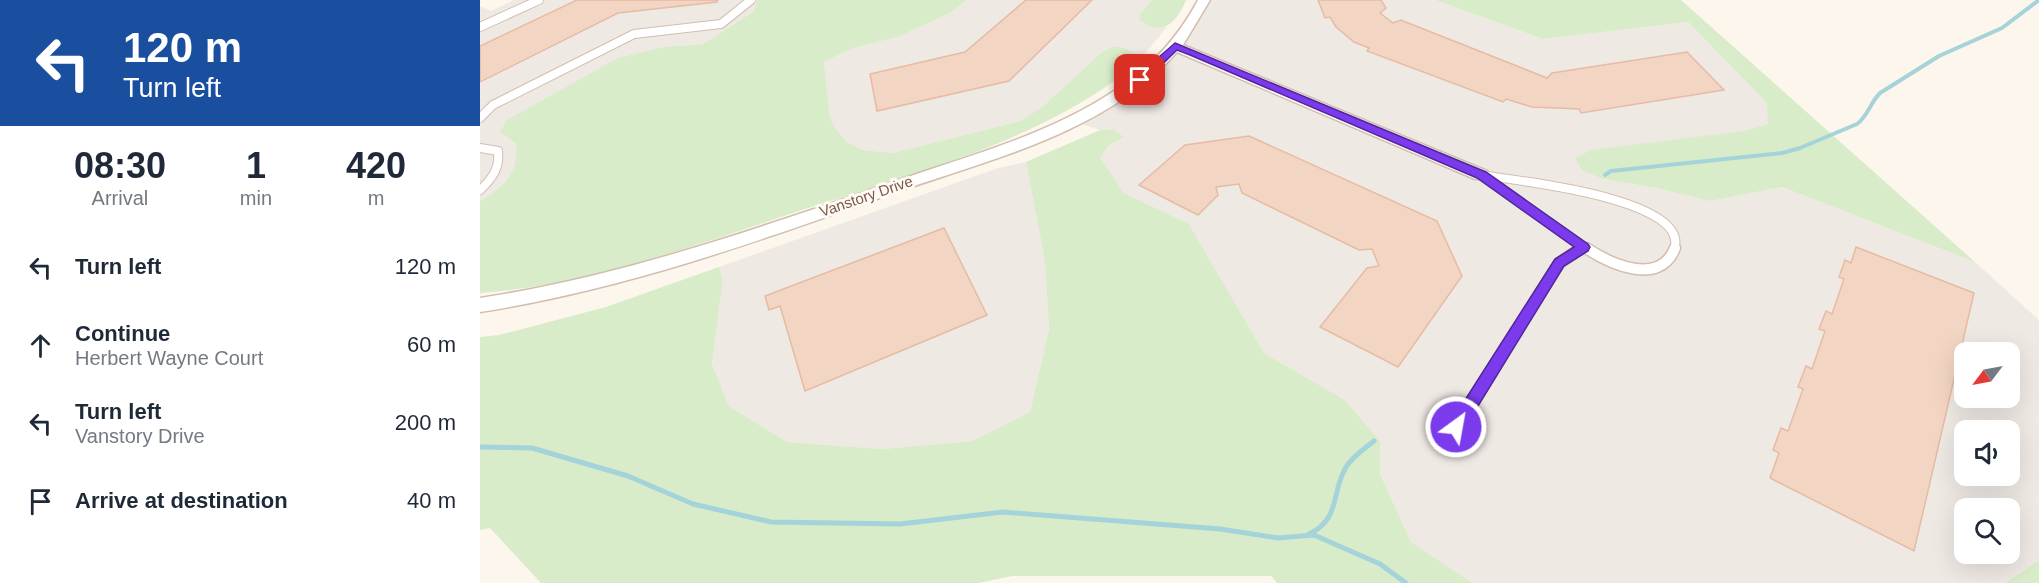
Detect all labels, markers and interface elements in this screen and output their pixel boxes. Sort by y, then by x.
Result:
icon: left [24,24,102,102]
text: 120 m [123,24,242,71]
pin [1114,54,1165,105]
icon: arrive [1123,63,1156,96]
text: Turn left [123,73,221,103]
text: 08:30 [74,145,166,186]
text: 1 [246,145,266,186]
text: 420 [346,145,406,186]
street label: Vanstory Drive [817,172,915,220]
text: Arrival [92,187,148,209]
text: min [240,187,272,209]
text: m [368,187,384,209]
icon: left [24,251,57,284]
text: Turn left [75,254,161,279]
text: 120 m [395,254,456,279]
text: Continue [75,321,170,346]
icon: ahead [24,329,57,362]
text: 60 m [407,332,456,357]
north arrow [1954,342,2020,408]
map controls [1954,342,2020,564]
text: Herbert Wayne Court [75,347,263,369]
position arrow [1424,395,1488,459]
text: Turn left [75,399,161,424]
icon: left [24,407,57,440]
text: 200 m [395,410,456,435]
button: sound [1954,420,2020,486]
text: Vanstory Drive [75,425,205,447]
icon: arrive [24,485,57,518]
text: Arrive at destination [75,488,288,513]
text: 40 m [407,488,456,513]
button: search [1954,498,2020,564]

